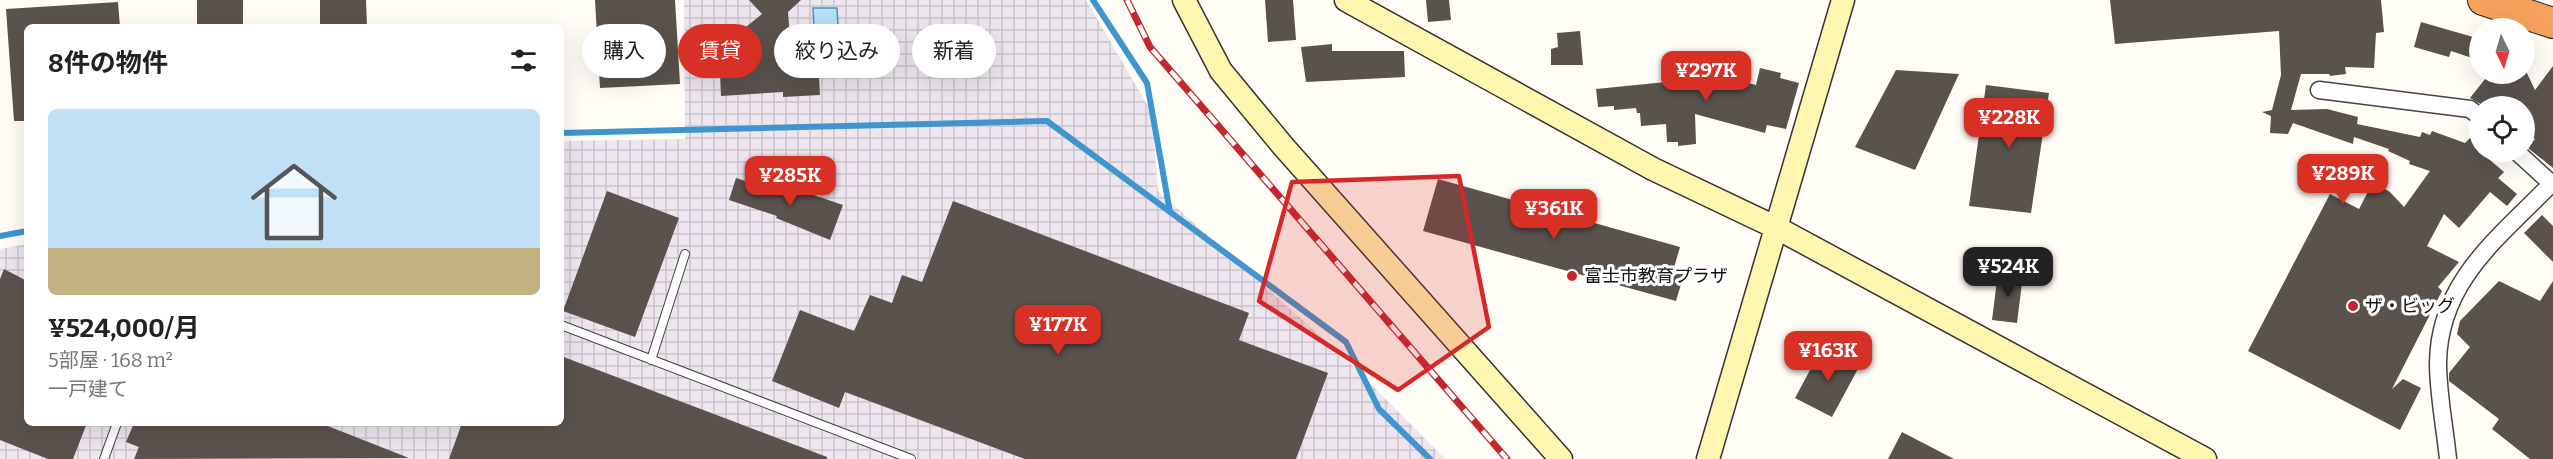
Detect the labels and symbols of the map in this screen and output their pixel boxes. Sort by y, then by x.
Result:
north arrow [2469,18,2535,84]
pin: ¥297K [1664,51,1748,102]
pin: ¥228K [1967,98,2051,149]
pin: ¥289K [2301,154,2385,205]
pin: ¥285K [748,156,832,207]
pin: ¥361K [1512,189,1596,240]
pin: ¥524K [1966,247,2050,298]
place label: 富士市教育プラザ [1584,265,1728,287]
marker: 富士市教育プラザ [1565,269,1579,283]
place label: ザ・ビッグ [2365,295,2455,317]
marker: ザ・ビッグ [2346,299,2360,313]
pin: ¥177K [1016,305,1100,356]
pin: ¥163K [1786,331,1870,382]

